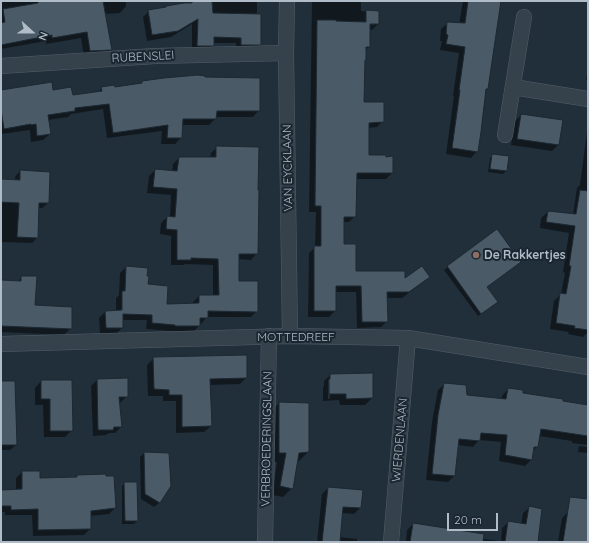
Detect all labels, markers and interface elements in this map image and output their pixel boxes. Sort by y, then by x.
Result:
north arrow [12,12,52,52]
text: N [35,30,51,43]
street label: RUBENSLEI [111,48,175,66]
street label: VAN EYCKLAAN [280,124,296,212]
place label: De Rakkertjes [484,248,566,262]
marker: De Rakkertjes [471,250,481,260]
street label: MOTTEDREEF [257,330,335,344]
street label: VERBROEDERINGSLAAN [259,371,275,507]
street label: WIERDENLAAN [389,397,411,483]
scale bar [449,505,500,531]
text: 20 m [454,512,482,527]

